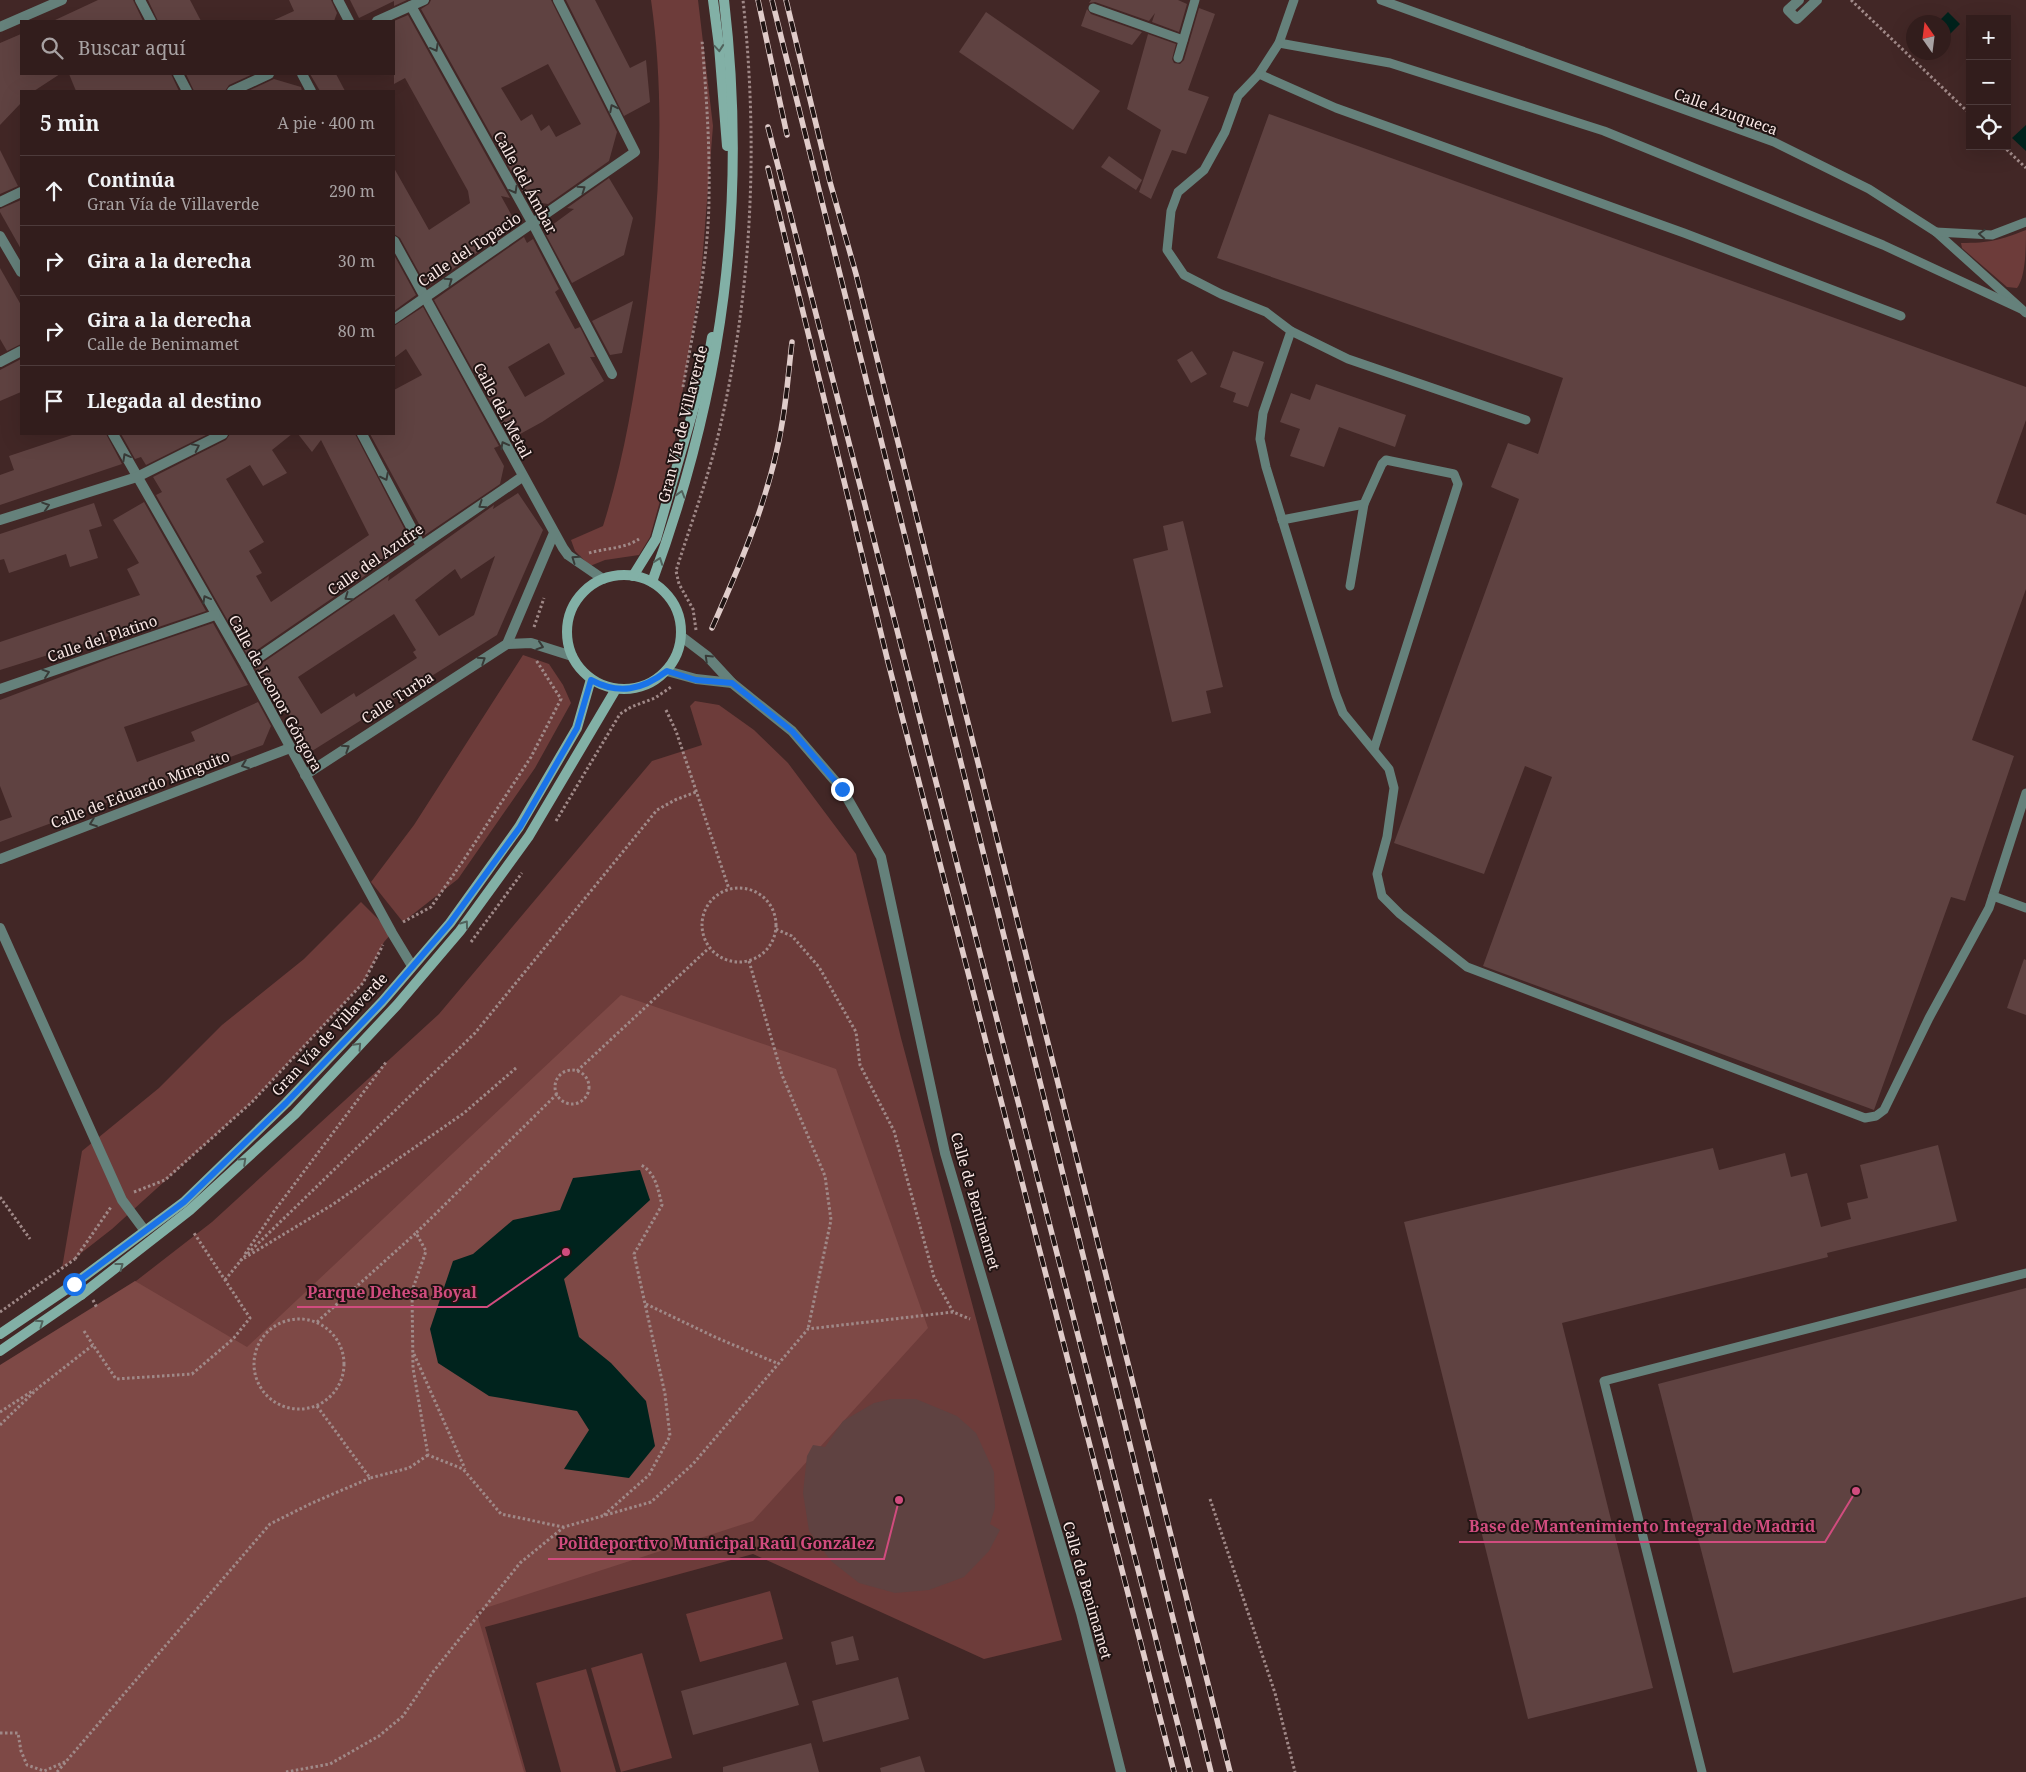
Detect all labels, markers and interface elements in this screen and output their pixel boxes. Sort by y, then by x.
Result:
north arrow [1906,15,1951,60]
map controls [1966,15,2011,150]
button: + [1966,15,2011,60]
search box [20,20,395,75]
icon: search [38,34,66,62]
text: Buscar aquí [78,35,186,61]
one-way arrow [428,43,438,52]
one-way arrow [713,45,724,53]
button: − [1966,60,2011,105]
street label: Calle Azuqueca [1671,83,1781,139]
one-way arrow [609,105,619,114]
button: locate [1966,105,2011,150]
text: 5 min [40,109,99,137]
text: A pie · 400 m [278,112,375,134]
street label: Calle del Ámbar [490,127,562,237]
text: Continúa [87,167,175,193]
icon: ahead [40,177,68,205]
text: 290 m [329,180,375,202]
one-way arrow [508,185,518,194]
one-way arrow [576,186,586,195]
text: Gran Vía de Villaverde [87,193,259,215]
street label: Calle del Topacio [414,207,524,291]
one-way arrow [1978,229,1986,240]
icon: right [40,247,68,275]
text: Gira a la derecha [87,248,252,274]
text: 30 m [338,250,375,272]
one-way arrow [443,278,452,288]
text: Gira a la derecha [87,307,252,333]
icon: right [40,317,68,345]
text: 80 m [338,320,375,342]
text: Calle de Benimamet [87,333,239,355]
street label: Gran Vía de Villaverde [653,343,711,505]
street label: Calle del Metal [469,359,537,461]
icon: arrive [40,387,68,415]
text: Llegada al destino [87,388,262,414]
one-way arrow [501,441,511,450]
one-way arrow [191,443,200,453]
one-way arrow [122,453,132,462]
one-way arrow [379,472,389,481]
one-way arrow [675,491,685,499]
one-way arrow [478,499,487,508]
one-way arrow [42,501,50,511]
street label: Calle del Azufre [323,518,427,600]
one-way arrow [571,556,581,565]
one-way arrow [653,558,663,566]
one-way arrow [344,591,354,600]
one-way arrow [202,595,212,604]
street label: Calle del Platino [44,610,160,666]
street label: Calle de Leonor Góngora [225,611,327,775]
one-way arrow [535,640,543,650]
one-way arrow [705,655,714,664]
one-way arrow [476,657,486,666]
street label: Calle Turba [357,666,437,728]
one-way arrow [41,669,50,679]
one-way arrow [340,745,349,754]
street label: Calle de Eduardo Minguito [48,746,232,832]
one-way arrow [241,759,250,769]
route end [831,778,854,801]
one-way arrow [89,817,98,827]
one-way arrow [459,920,468,930]
street label: Gran Vía de Villaverde [267,968,391,1100]
one-way arrow [352,1043,361,1052]
street label: Calle de Benimamet [947,1130,1005,1272]
one-way arrow [238,1158,247,1167]
one-way arrow [114,1263,124,1272]
route start [63,1273,86,1296]
callout: Parque Dehesa Boyal [297,1276,487,1307]
text: Parque Dehesa Boyal [307,1281,477,1303]
one-way arrow [34,1320,44,1329]
callout: Base de Mantenimiento Integral de Madrid [1459,1511,1825,1542]
text: Base de Mantenimiento Integral de Madrid [1469,1515,1816,1537]
street label: Calle de Benimamet [1059,1519,1117,1661]
callout: Polideportivo Municipal Raúl González [548,1528,884,1559]
text: Polideportivo Municipal Raúl González [558,1532,874,1554]

